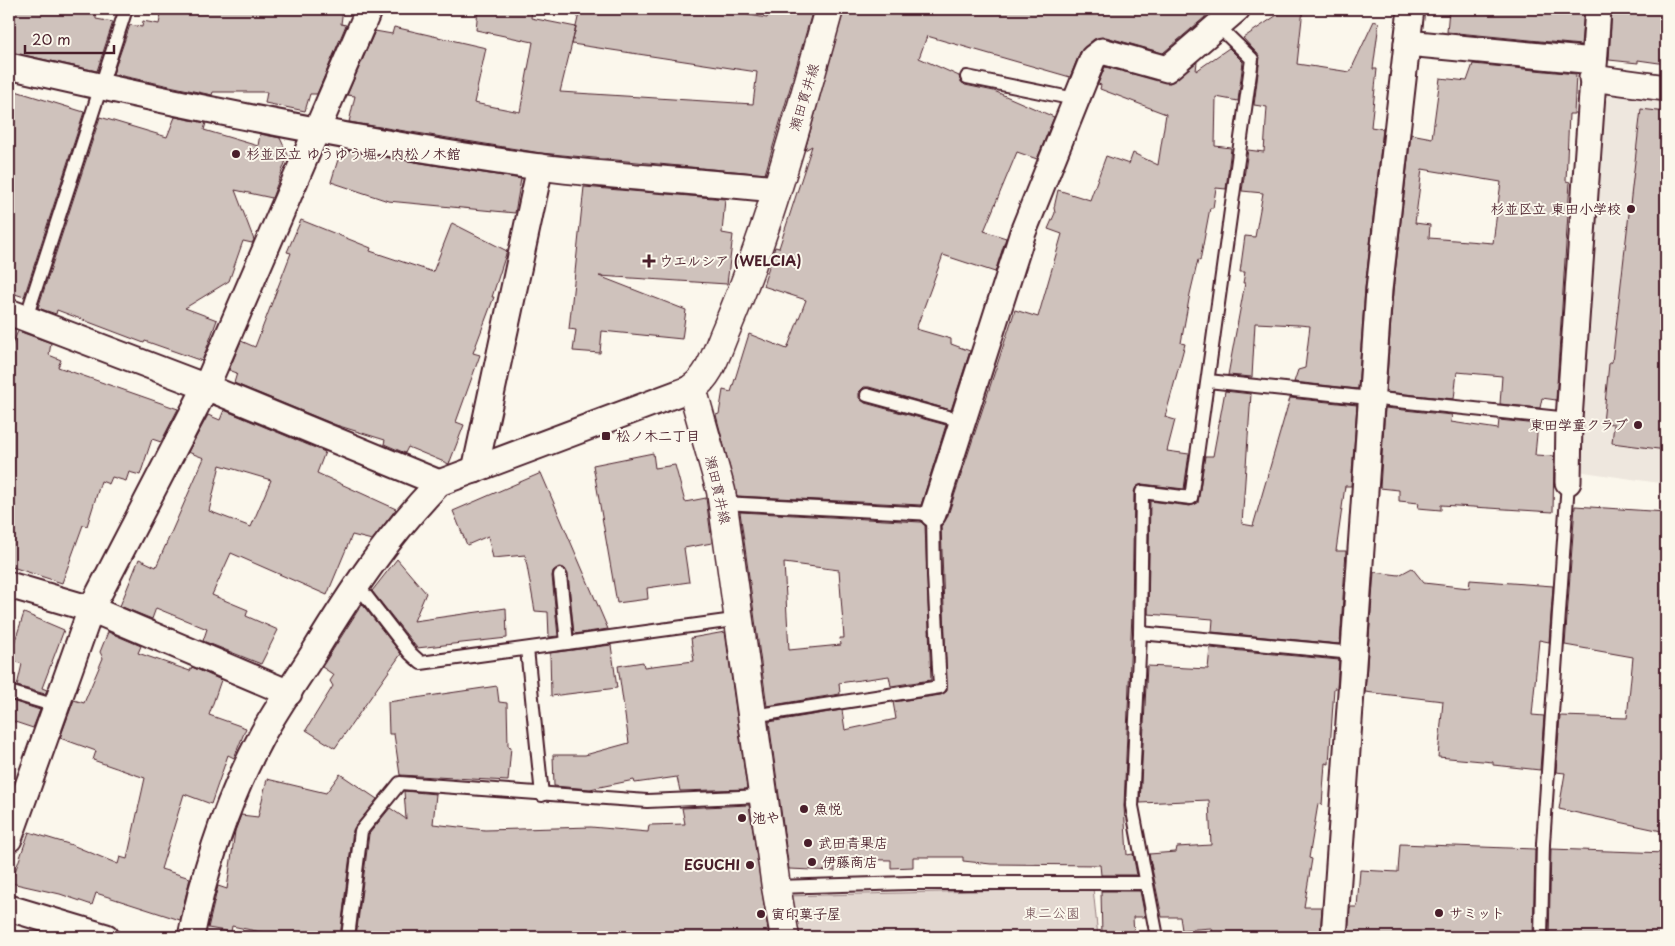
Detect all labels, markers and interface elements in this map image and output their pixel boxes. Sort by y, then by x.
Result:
scale bar [25,22,114,54]
text: 20 m [32,27,71,50]
street label: 瀬田貫井線 [783,60,824,133]
place label: 杉並区立 ゆうゆう堀ノ内松ノ木館 [246,143,461,164]
marker: 杉並区立 ゆうゆう堀ノ内松ノ木館 [230,148,242,160]
place label: 杉並区立 東田小学校 [1491,198,1621,219]
marker: 杉並区立 東田小学校 [1625,203,1637,215]
place label: ウエルシア (WELCIA) [659,250,802,271]
marker: ウエルシア (WELCIA) [643,255,655,267]
place label: 東田学童クラブ [1530,414,1628,435]
marker: 東田学童クラブ [1632,419,1644,431]
place label: 松ノ木二丁目 [616,425,700,446]
marker: 松ノ木二丁目 [600,430,612,442]
street label: 瀬田貫井線 [700,453,737,526]
place label: 魚悦 [814,798,842,819]
marker: 魚悦 [798,803,810,815]
place label: 池や [752,807,780,828]
marker: 池や [736,812,748,824]
place label: 武田青果店 [818,832,888,853]
marker: 武田青果店 [802,837,814,849]
place label: 伊藤商店 [822,851,878,872]
place label: EGUCHI [684,854,740,875]
marker: 伊藤商店 [806,856,818,868]
marker: EGUCHI [744,859,756,871]
park label: 東二公園 [1024,902,1080,923]
place label: サミット [1449,902,1505,923]
place label: 寅印菓子屋 [771,903,841,924]
marker: サミット [1433,907,1445,919]
marker: 寅印菓子屋 [755,908,767,920]

